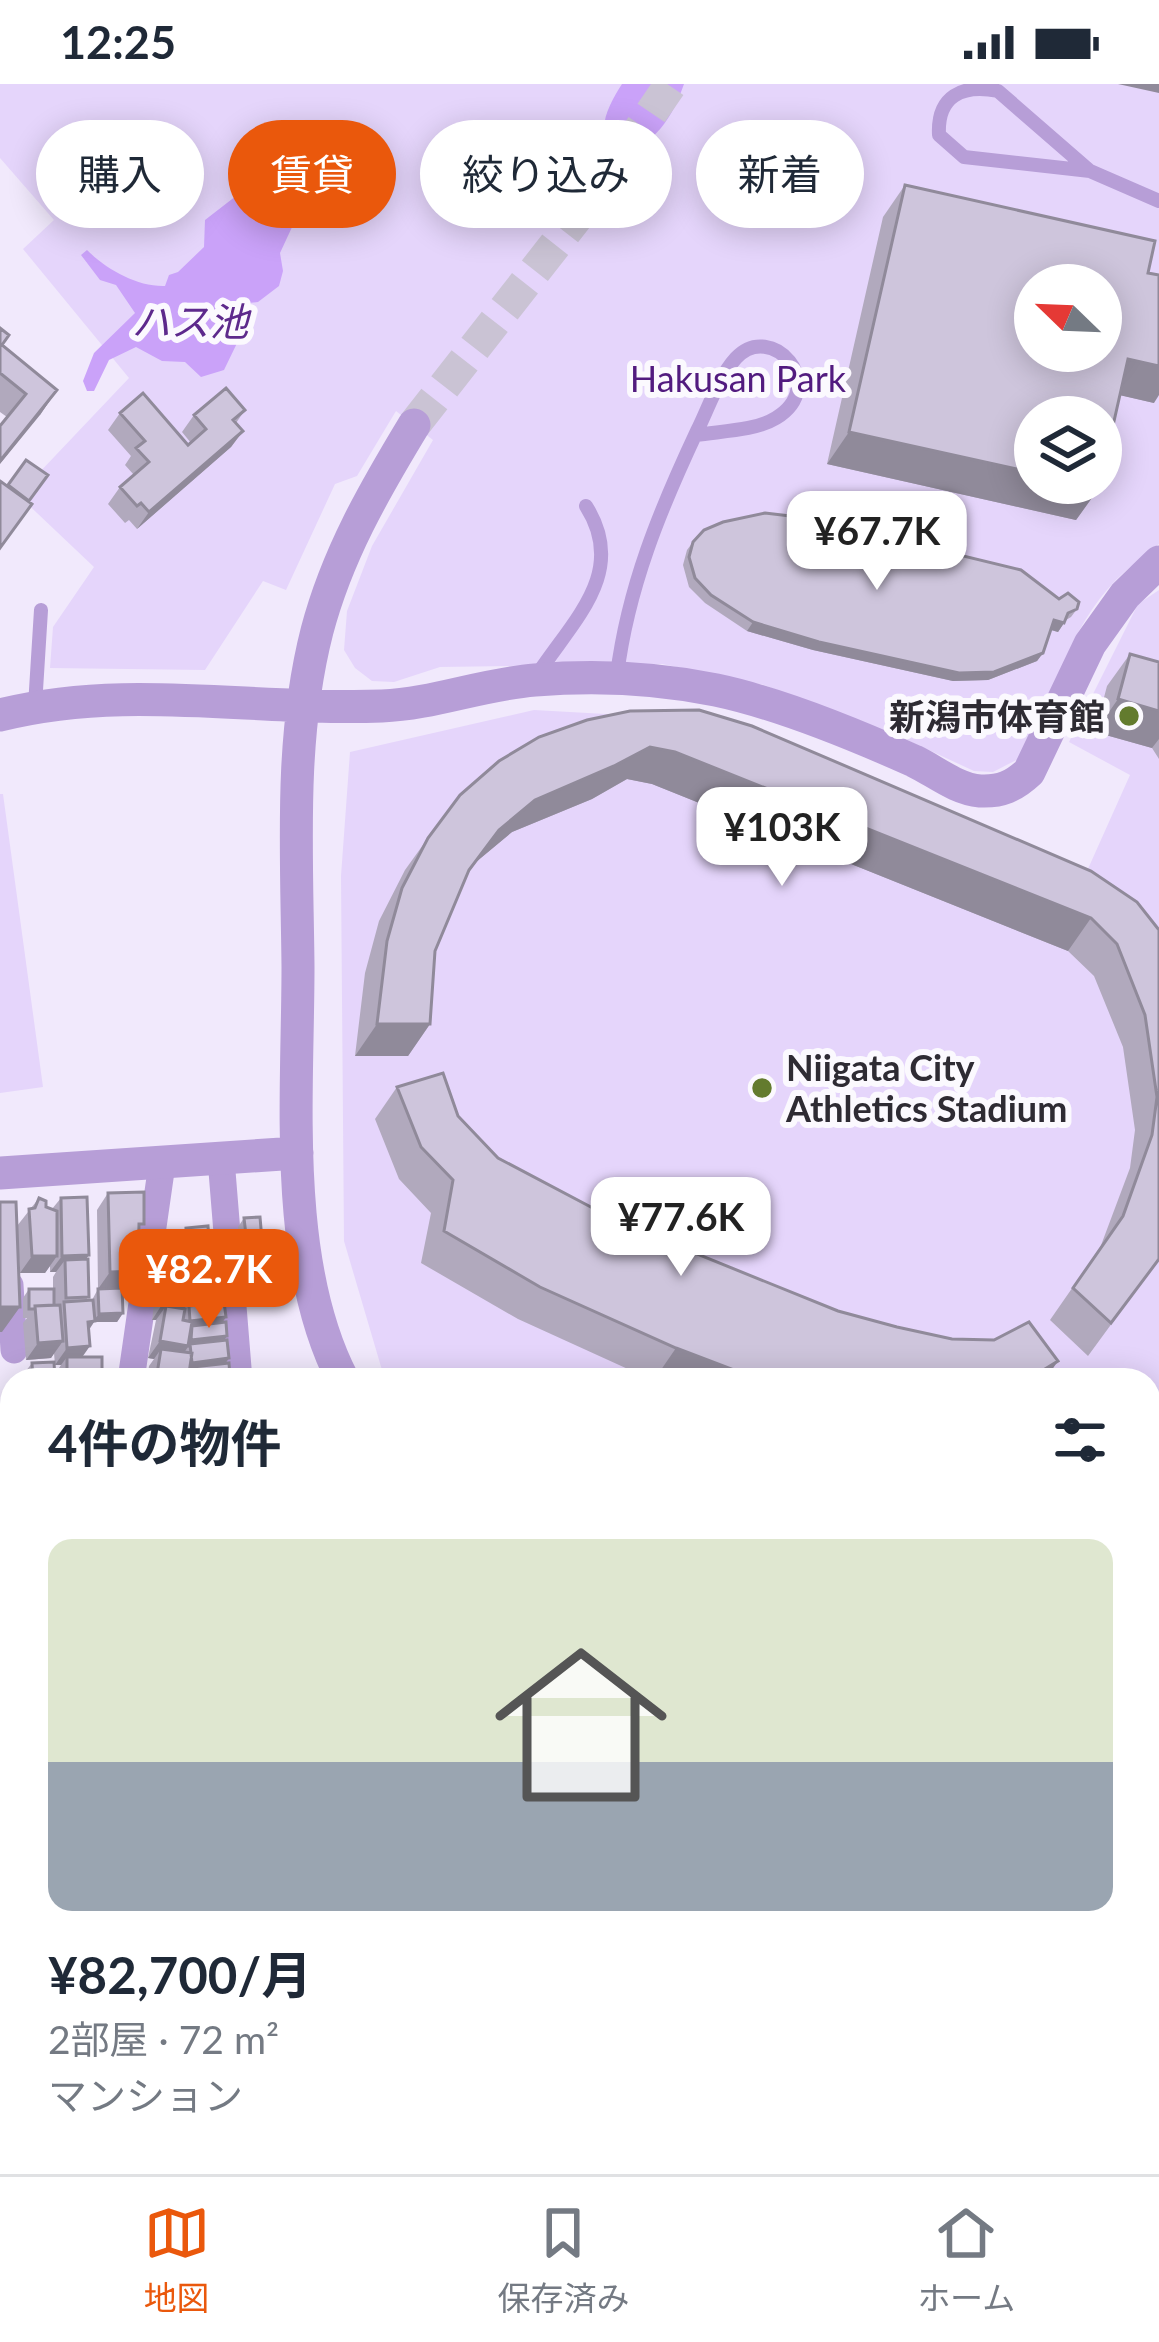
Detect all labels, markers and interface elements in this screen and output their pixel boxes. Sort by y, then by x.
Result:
text: 12:25 [60,15,176,69]
chip: 購入 [36,120,204,228]
chip: 賃貸 [228,120,396,228]
chip: 絞り込み [420,120,672,228]
chip: 新着 [696,120,864,228]
north arrow [1014,264,1122,372]
map controls [1014,264,1122,504]
water label: ハス池 [131,298,252,344]
park label: Hakusan Park [630,356,847,400]
button: layers [1014,396,1122,504]
pin: ¥67.7K [779,491,975,593]
text: ¥67.7K [814,507,940,553]
place label: 新潟市体育館 [889,694,1105,738]
marker: 新潟市体育館 [1116,703,1142,729]
pin: ¥103K [698,787,866,889]
text: ¥103K [723,803,841,849]
place label: Niigata City Athletics Stadium [785,1045,1067,1130]
marker: Niigata City Athletics Stadium [749,1075,775,1101]
pin: ¥77.6K [583,1177,779,1279]
text: ¥77.6K [618,1193,744,1239]
pin: ¥82.7K [111,1229,307,1331]
text: ¥82.7K [146,1245,272,1291]
icon: filters [1047,1407,1113,1473]
text: 4件の物件 [48,1412,282,1473]
icon: home [473,1617,689,1833]
text: ¥82,700/月 [48,1944,312,2005]
text: 2部屋 · 72 m² [48,2016,279,2062]
text: マンション [48,2072,243,2118]
tab: 地図 [144,2200,210,2320]
tab: 保存済み [497,2200,629,2320]
tab: ホーム [917,2200,1015,2320]

